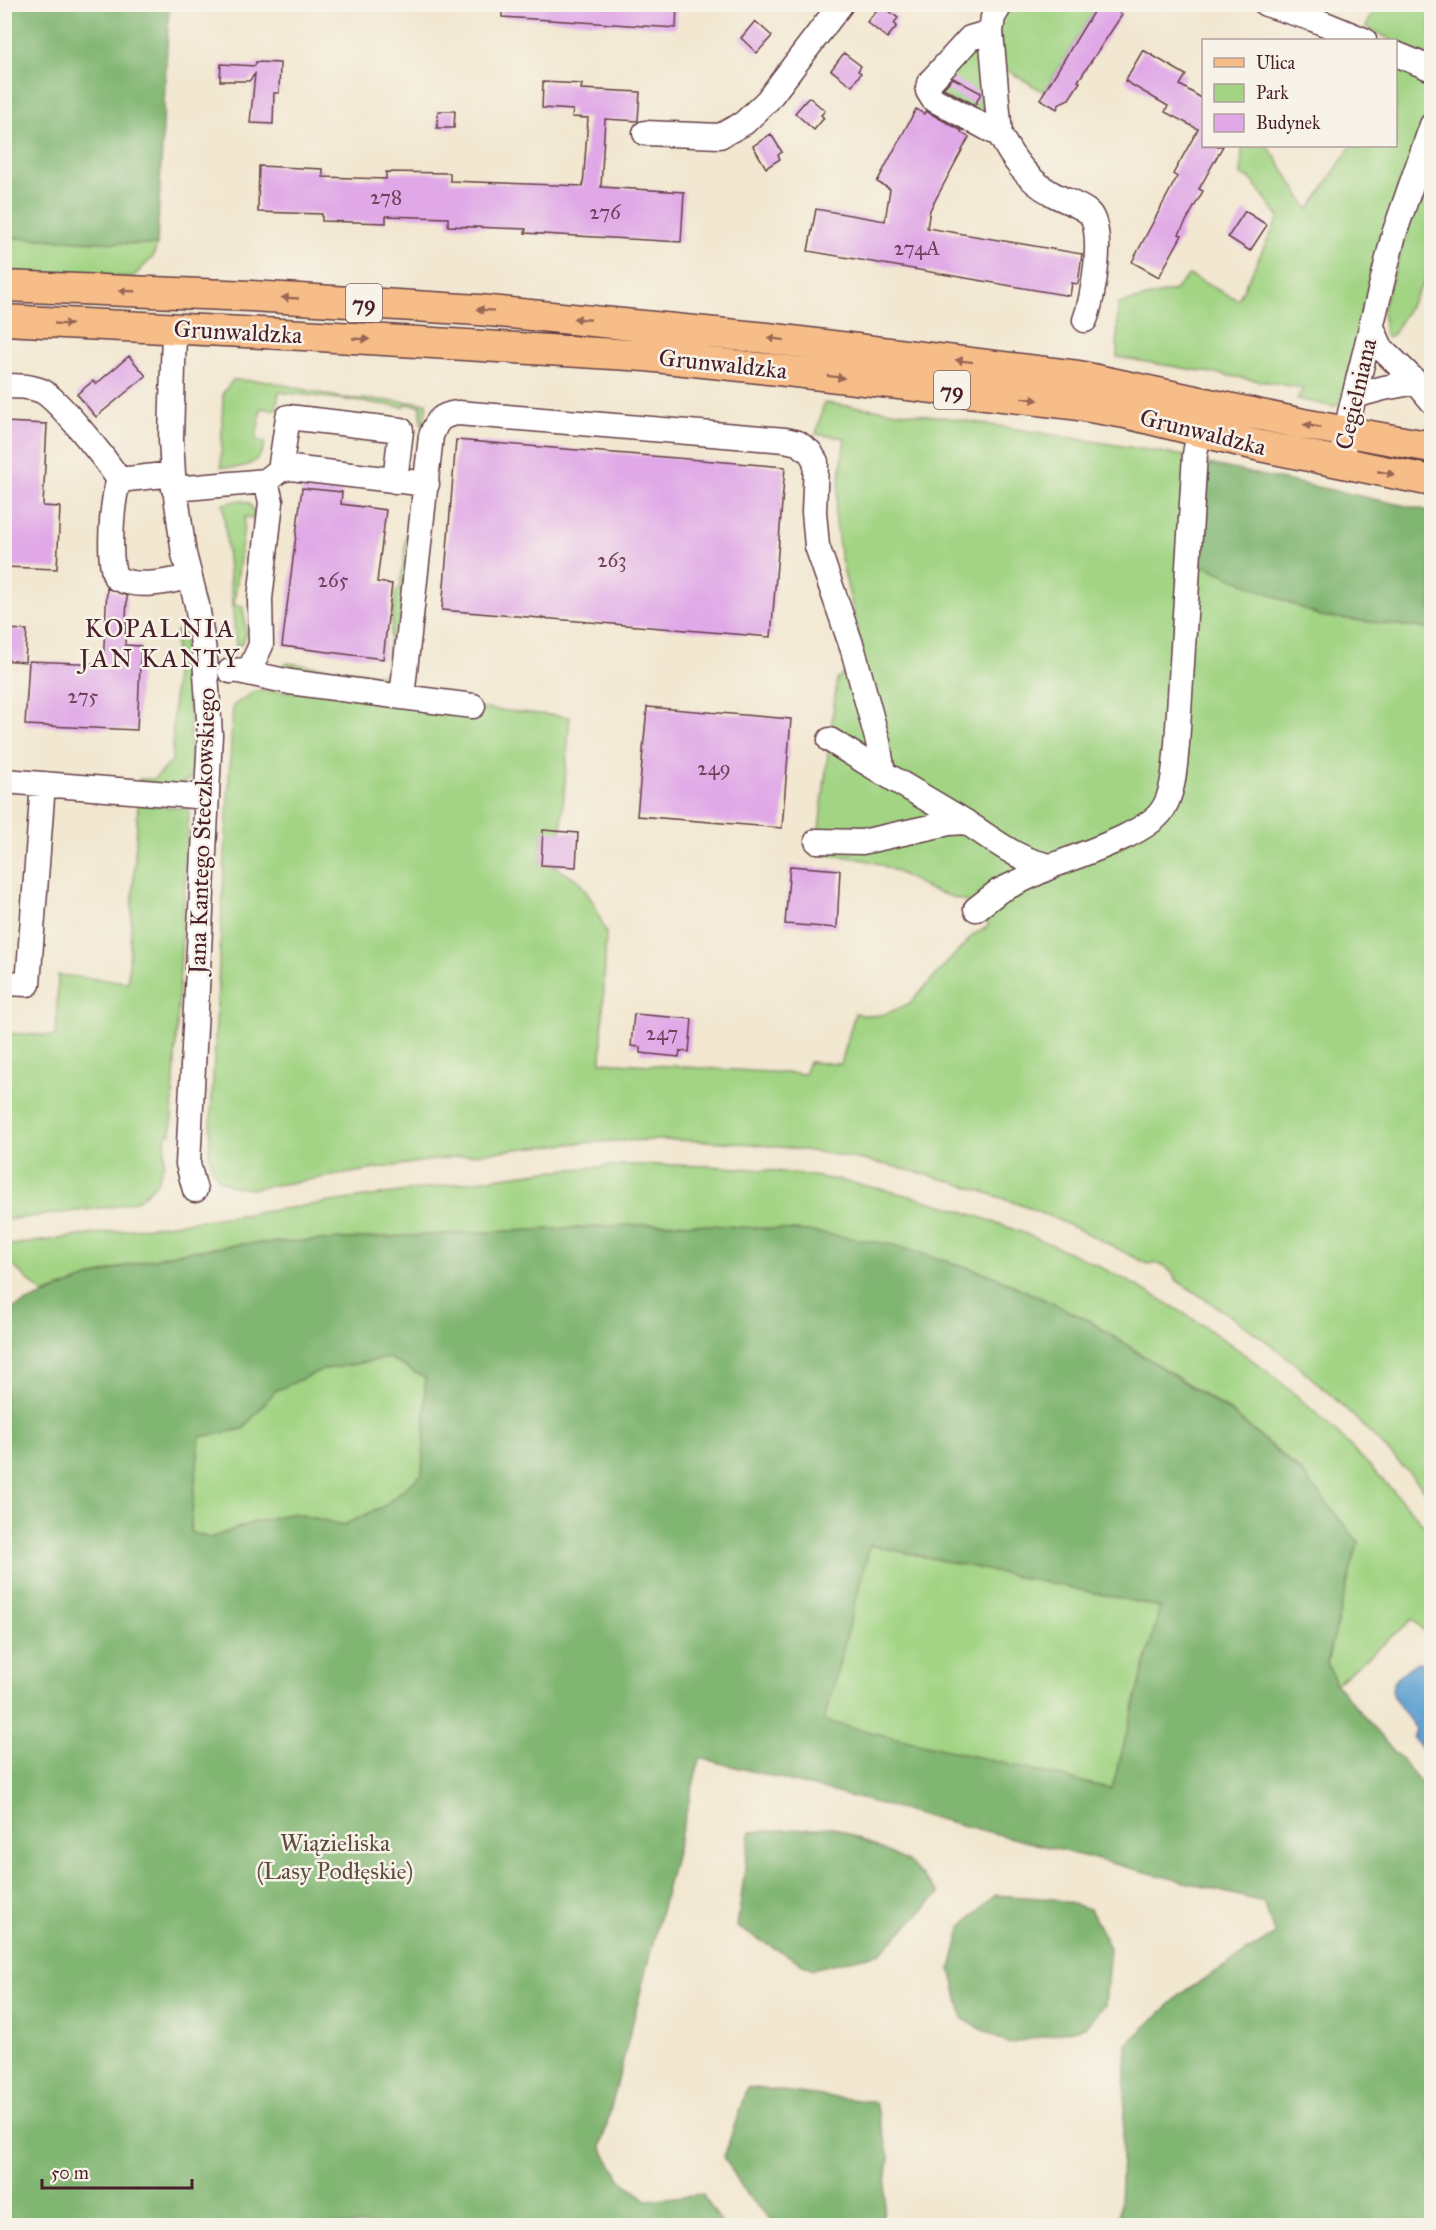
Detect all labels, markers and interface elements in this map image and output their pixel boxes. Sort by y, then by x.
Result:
legend [1202,39,1397,147]
text: Ulica [1256,52,1296,74]
text: Park [1256,82,1289,104]
text: Budynek [1256,112,1321,134]
house number: 278 [370,184,402,210]
house number: 276 [589,199,622,225]
house number: 274A [894,235,940,261]
road number: 79 [346,284,382,322]
one-way arrow [117,287,136,296]
one-way arrow [280,293,299,303]
one-way arrow [475,306,494,315]
street label: Grunwaldzka [173,314,304,350]
one-way arrow [573,314,592,324]
one-way arrow [53,319,72,328]
one-way arrow [352,334,371,343]
one-way arrow [767,334,786,344]
street label: Cegielniana [1329,335,1384,453]
street label: Grunwaldzka [657,342,789,386]
one-way arrow [955,356,974,366]
road number: 79 [934,371,970,409]
one-way arrow [827,372,846,382]
one-way arrow [1020,394,1039,404]
street label: Grunwaldzka [1137,402,1270,462]
one-way arrow [1302,421,1321,430]
one-way arrow [1376,469,1395,478]
house number: 263 [597,547,627,573]
house number: 265 [318,567,349,593]
district label: KOPALNIA JAN KANTY [76,612,241,674]
house number: 275 [68,683,99,709]
street label: Jana Kantego Steczkowskiego [182,687,222,978]
house number: 249 [697,755,731,781]
house number: 247 [646,1020,678,1046]
park label: Wiązieliska (Lasy Podłęskie) [257,1828,413,1886]
scale bar [42,2152,192,2190]
text: 50 m [51,2162,89,2184]

